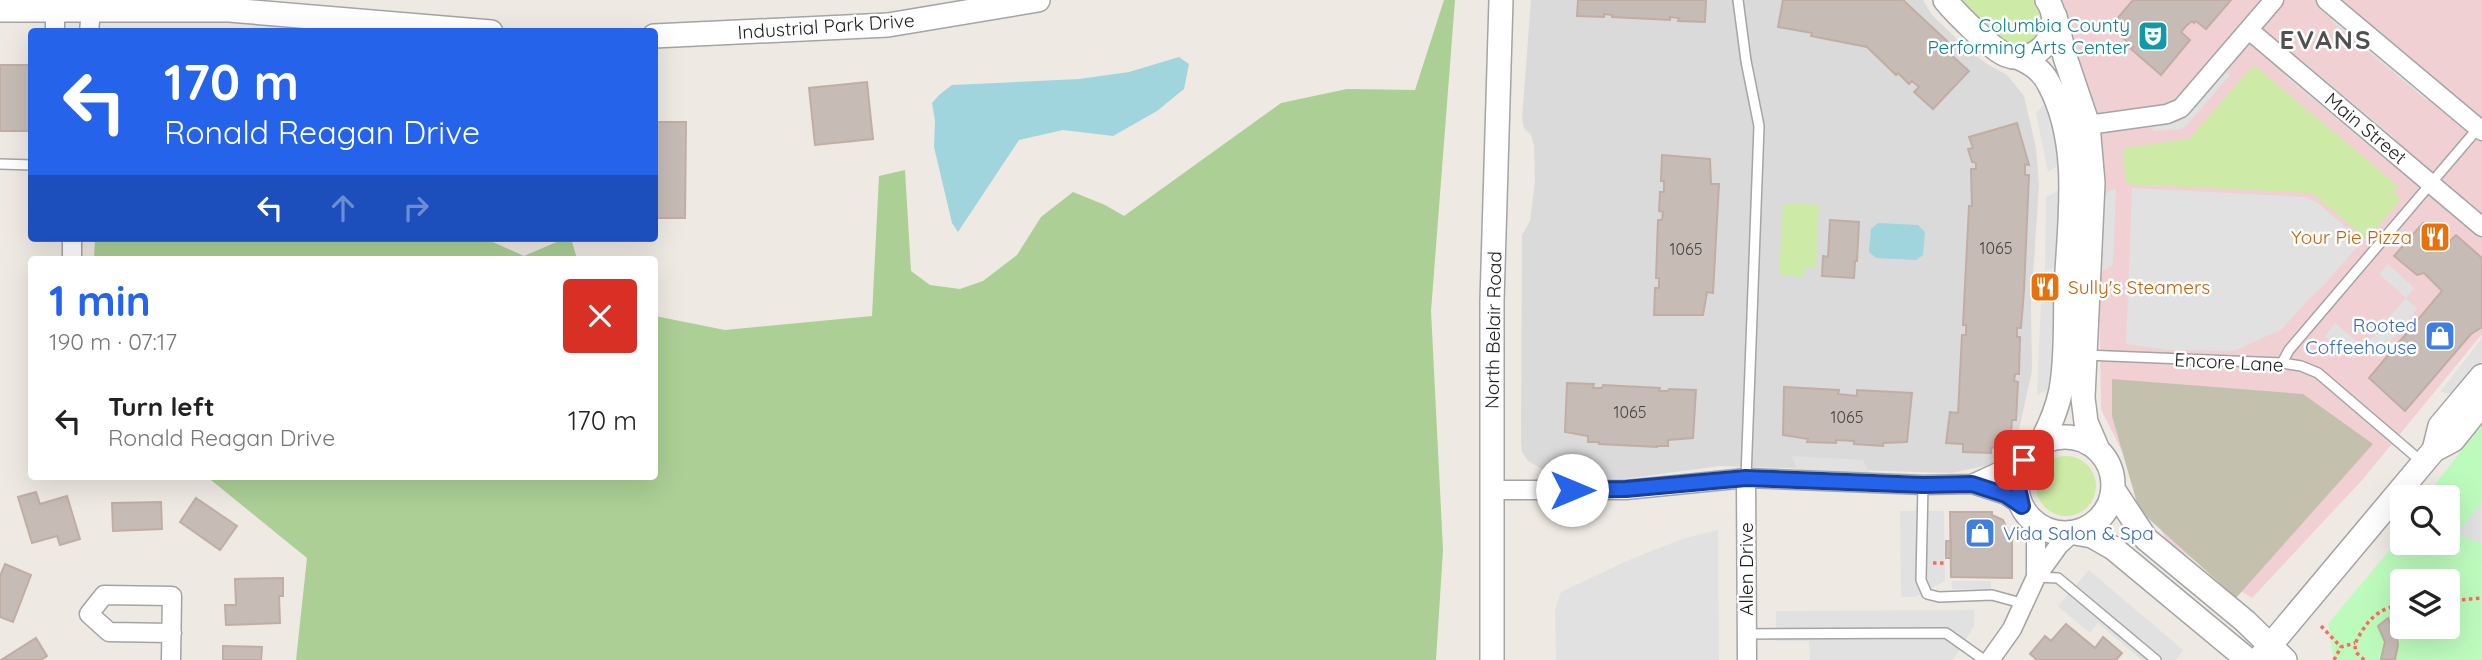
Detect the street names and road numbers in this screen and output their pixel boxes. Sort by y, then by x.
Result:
street label: Industrial Park Drive [737,8,915,44]
street label: Main Street [2320,87,2412,169]
street label: North Belair Road [1480,251,1506,409]
street label: Encore Lane [2174,347,2284,377]
street label: Allen Drive [1734,522,1758,616]

